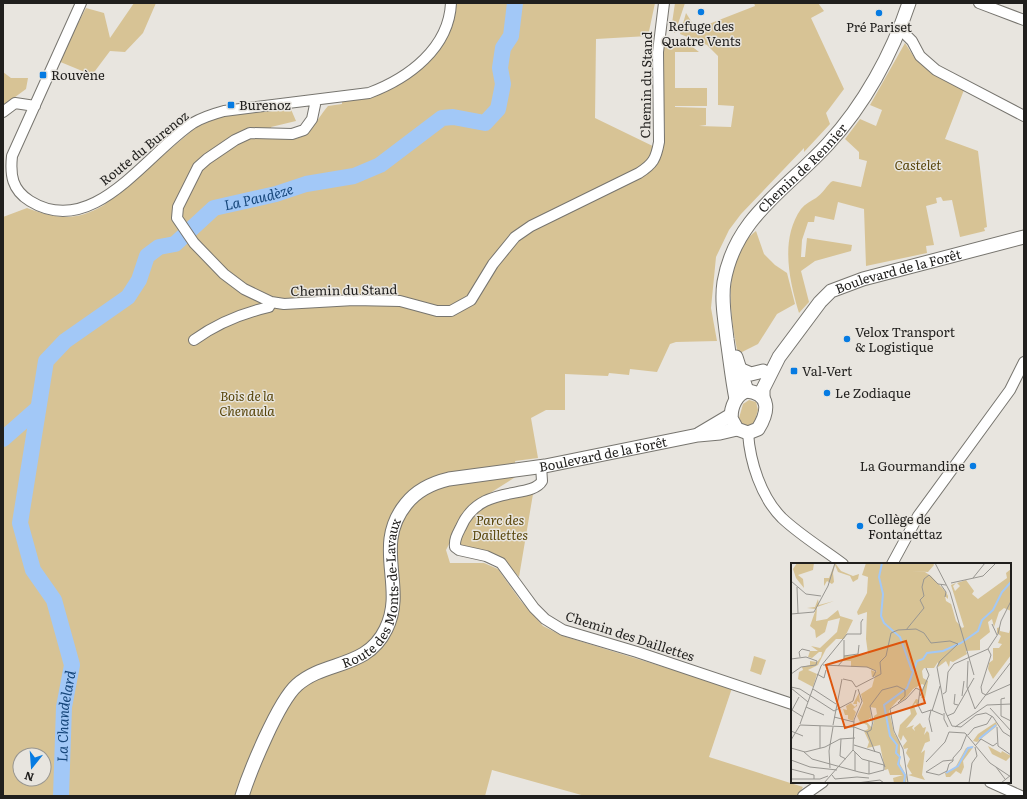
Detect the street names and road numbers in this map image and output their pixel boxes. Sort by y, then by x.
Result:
street label: Chemin du Stand [635,31,656,139]
street label: Route du Burenoz [95,106,192,189]
street label: Chemin de Rennier [753,118,851,216]
street label: Boulevard de la Forêt [832,244,964,298]
street label: Chemin du Stand [290,279,398,300]
street label: Boulevard de la Forêt [538,431,669,476]
street label: Route des Monts-de-Lavaux [339,514,405,672]
street label: Chemin des Daillettes [563,606,697,665]

